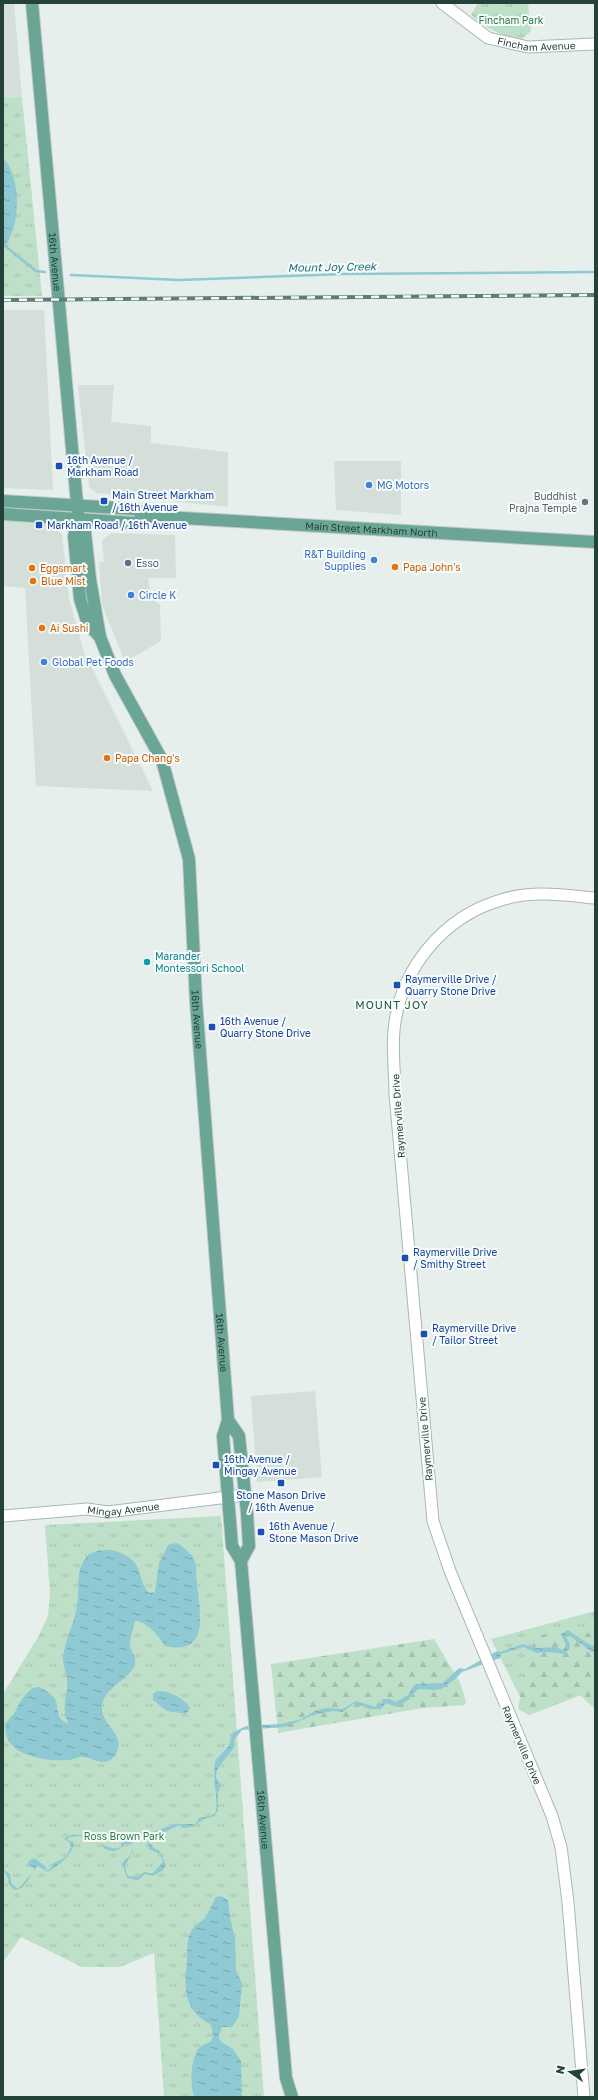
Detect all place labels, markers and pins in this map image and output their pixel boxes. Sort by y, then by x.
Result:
place label: 16th Avenue / Markham Road [67,454,138,478]
marker: 16th Avenue / Markham Road [54,461,64,471]
place label: MG Motors [377,479,429,491]
marker: MG Motors [364,480,374,490]
place label: Main Street Markham / 16th Avenue [112,489,214,513]
place label: Buddhist Prajna Temple [509,490,577,514]
marker: Main Street Markham / 16th Avenue [99,496,109,506]
marker: Buddhist Prajna Temple [580,497,590,507]
place label: Markham Road / 16th Avenue [47,519,187,531]
marker: Markham Road / 16th Avenue [34,520,44,530]
place label: R&T Building Supplies [304,548,366,572]
marker: R&T Building Supplies [369,555,379,565]
place label: Esso [136,557,159,569]
marker: Esso [123,558,133,568]
place label: Papa John's [403,561,461,573]
place label: Eggsmart [40,562,86,574]
marker: Papa John's [390,562,400,572]
marker: Eggsmart [27,563,37,573]
place label: Blue Mist [41,575,86,587]
marker: Blue Mist [28,576,38,586]
place label: Circle K [139,589,176,601]
marker: Circle K [126,590,136,600]
place label: Ai Sushi [50,622,88,634]
marker: Ai Sushi [37,623,47,633]
place label: Global Pet Foods [52,656,134,668]
marker: Global Pet Foods [39,657,49,667]
place label: Papa Chang's [115,752,180,764]
marker: Papa Chang's [102,753,112,763]
place label: Marander Montessori School [155,950,244,974]
marker: Marander Montessori School [142,957,152,967]
place label: Raymerville Drive / Quarry Stone Drive [405,973,497,997]
marker: Raymerville Drive / Quarry Stone Drive [392,980,402,990]
place label: 16th Avenue / Quarry Stone Drive [220,1015,311,1039]
marker: 16th Avenue / Quarry Stone Drive [207,1022,217,1032]
place label: Raymerville Drive / Smithy Street [413,1246,497,1270]
marker: Raymerville Drive / Smithy Street [400,1253,410,1263]
place label: Raymerville Drive / Tailor Street [432,1322,516,1346]
marker: Raymerville Drive / Tailor Street [419,1329,429,1339]
place label: 16th Avenue / Mingay Avenue [224,1453,297,1477]
marker: 16th Avenue / Mingay Avenue [211,1460,221,1470]
marker: Stone Mason Drive / 16th Avenue [276,1478,286,1488]
place label: Stone Mason Drive / 16th Avenue [236,1489,326,1513]
place label: 16th Avenue / Stone Mason Drive [269,1520,359,1544]
marker: 16th Avenue / Stone Mason Drive [256,1527,266,1537]

